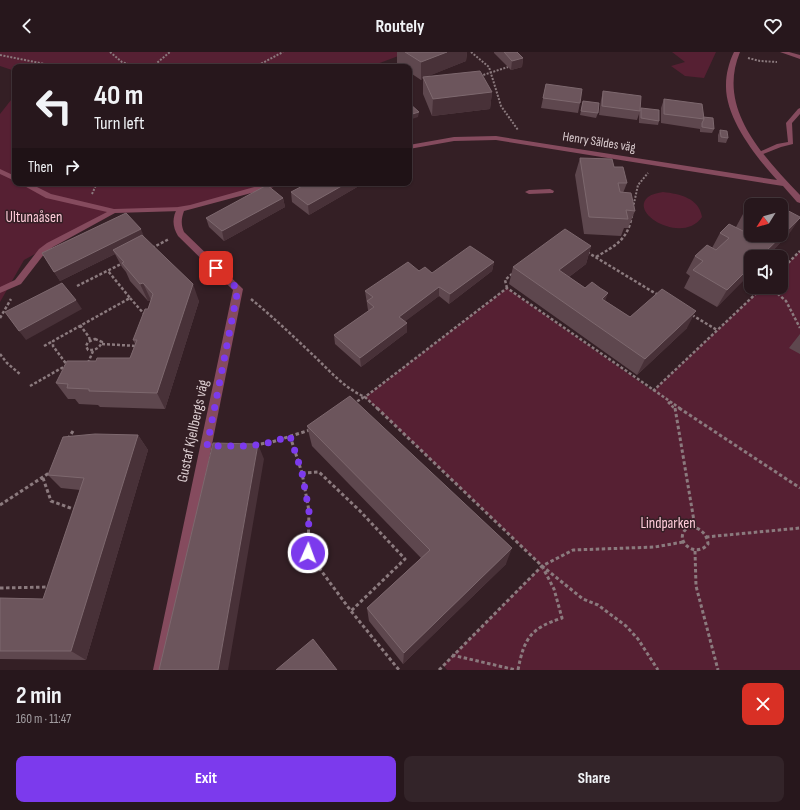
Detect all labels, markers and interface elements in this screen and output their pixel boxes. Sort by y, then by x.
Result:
icon: back [16,15,38,37]
icon: heart [762,15,784,37]
text: Routely [375,16,425,37]
text: 40 m [94,79,143,112]
icon: left [28,80,80,132]
text: Turn left [94,113,145,134]
street label: Henry Säldes väg [561,128,637,156]
icon: right [61,156,83,178]
text: Then [28,158,53,177]
north arrow [744,198,788,242]
map controls [744,198,788,294]
park label: Ultunaåsen [6,208,62,227]
button: sound [744,250,788,294]
pin [199,251,233,285]
icon: arrive [205,257,227,279]
street label: Gustaf Kjellbergs väg [173,378,213,484]
park label: Lindparken [640,514,696,533]
position arrow [287,532,329,574]
text: 2 min [16,681,62,710]
button: close [742,683,784,725]
text: 160 m · 11:47 [16,711,71,727]
button: Exit [16,756,396,802]
button: Share [404,756,784,802]

